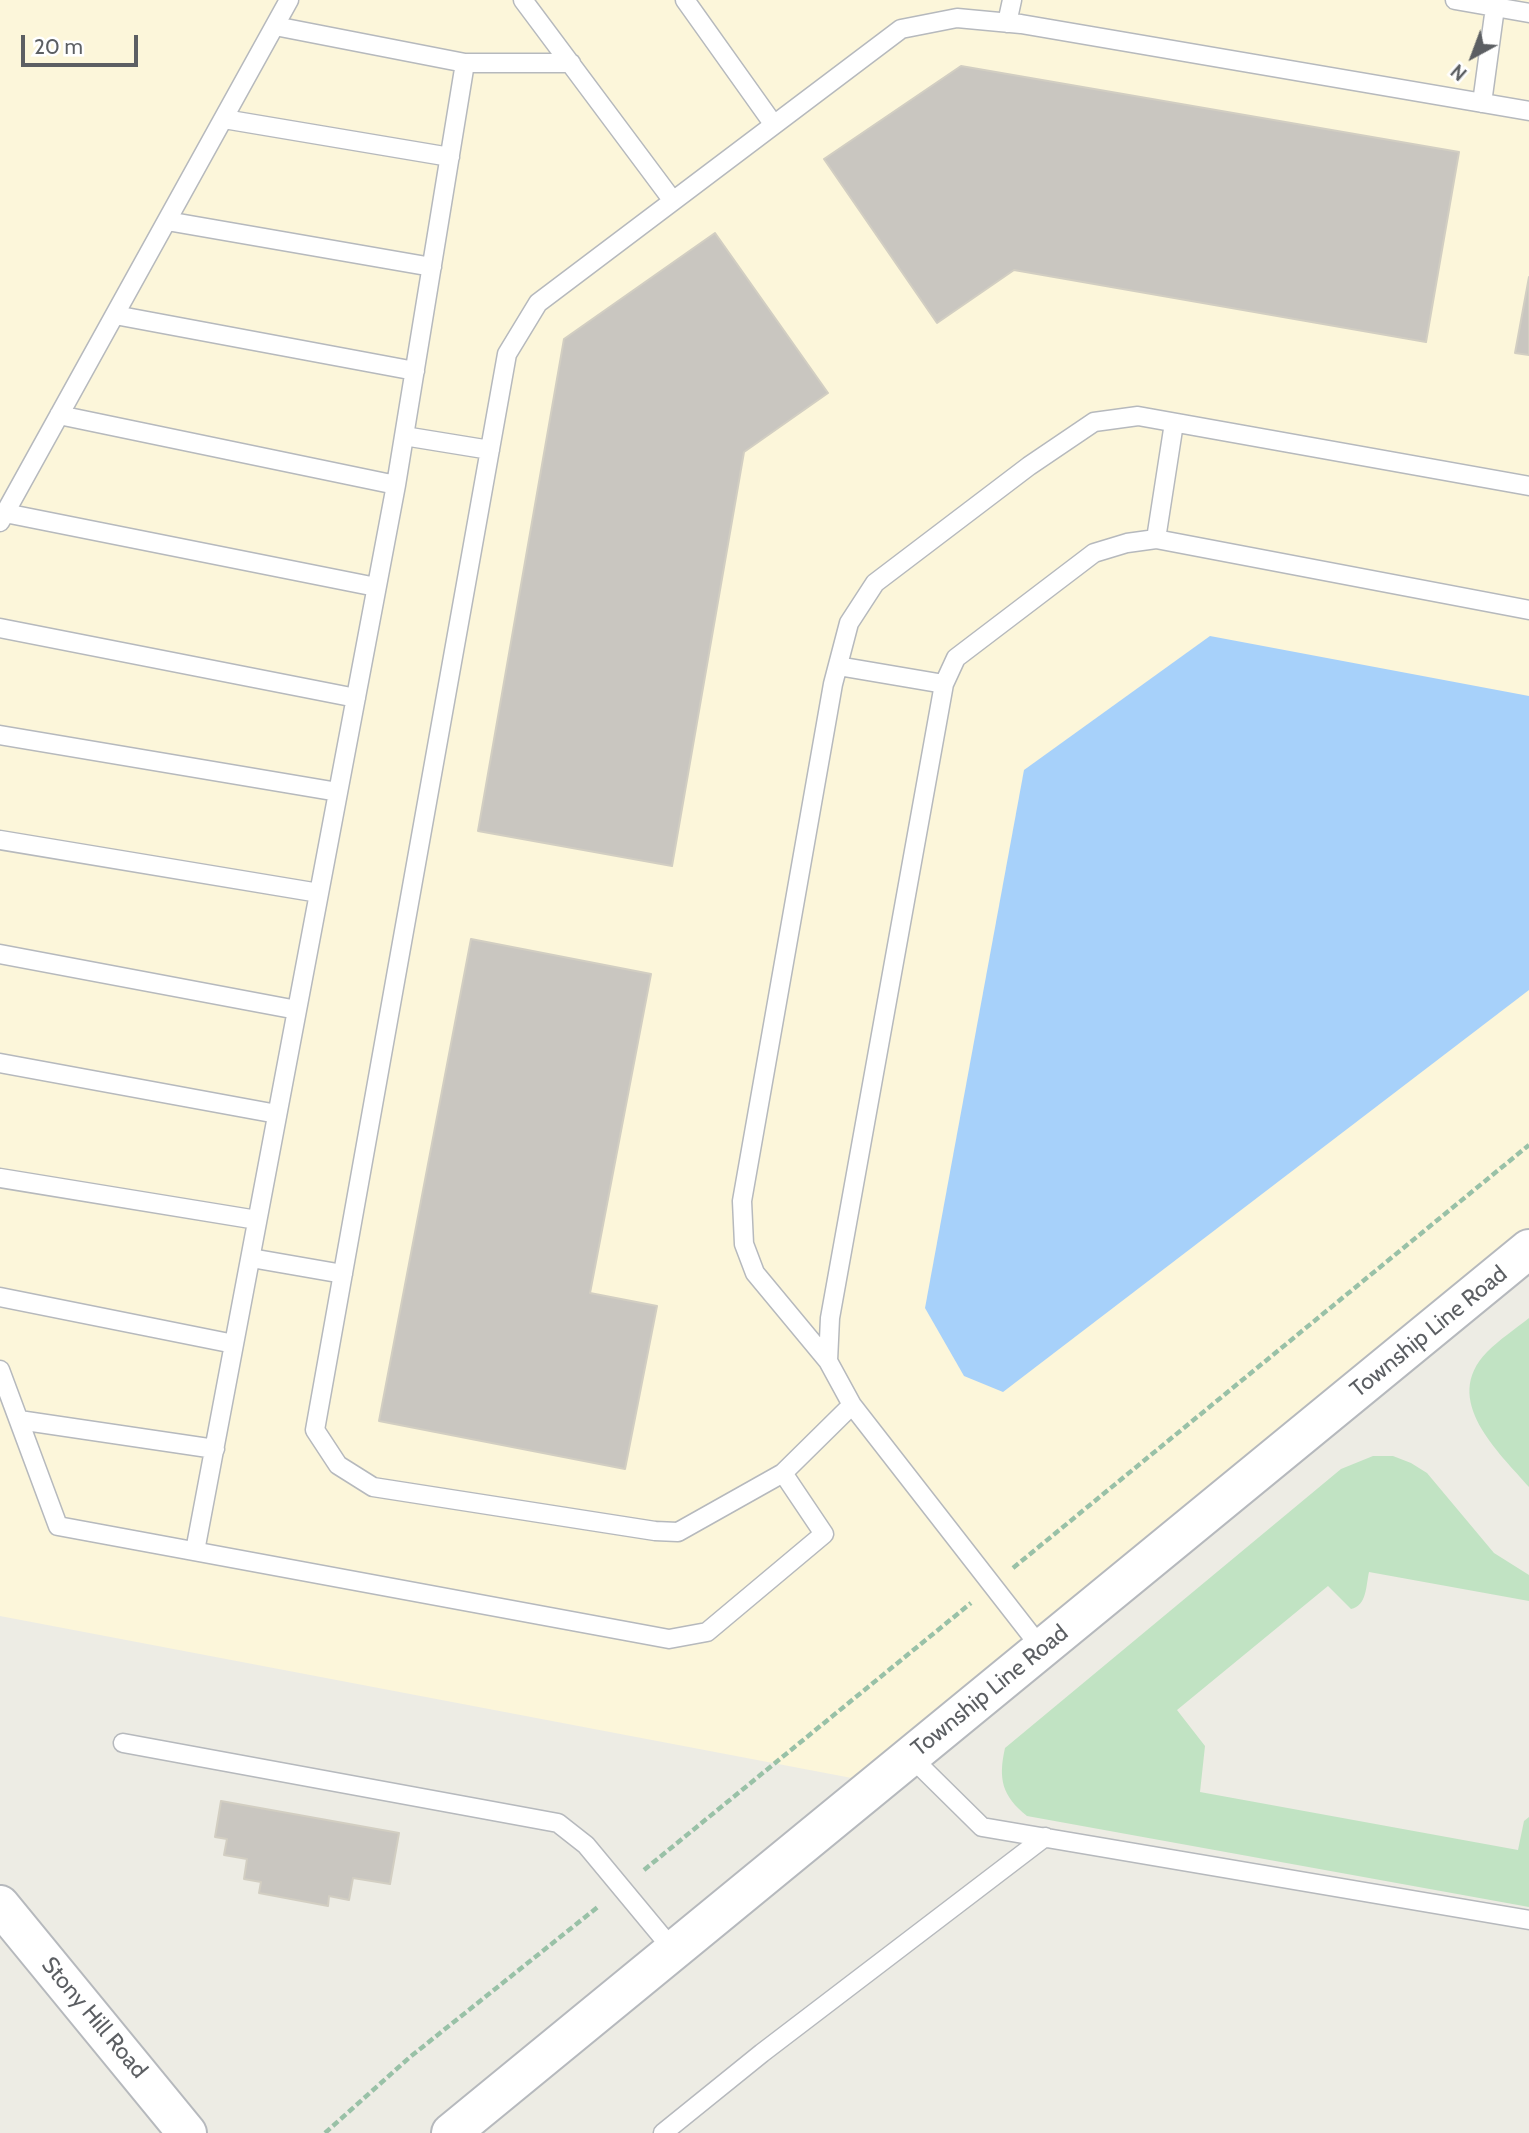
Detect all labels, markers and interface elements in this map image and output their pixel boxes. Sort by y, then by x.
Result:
scale bar [24,21,142,65]
north arrow [1438,21,1508,91]
text: 20 m [34,34,83,59]
text: N [1446,59,1472,85]
street label: Township Line Road [1345,1260,1513,1404]
street label: Township Line Road [906,1619,1074,1763]
street label: Stony Hill Road [35,1952,153,2084]

